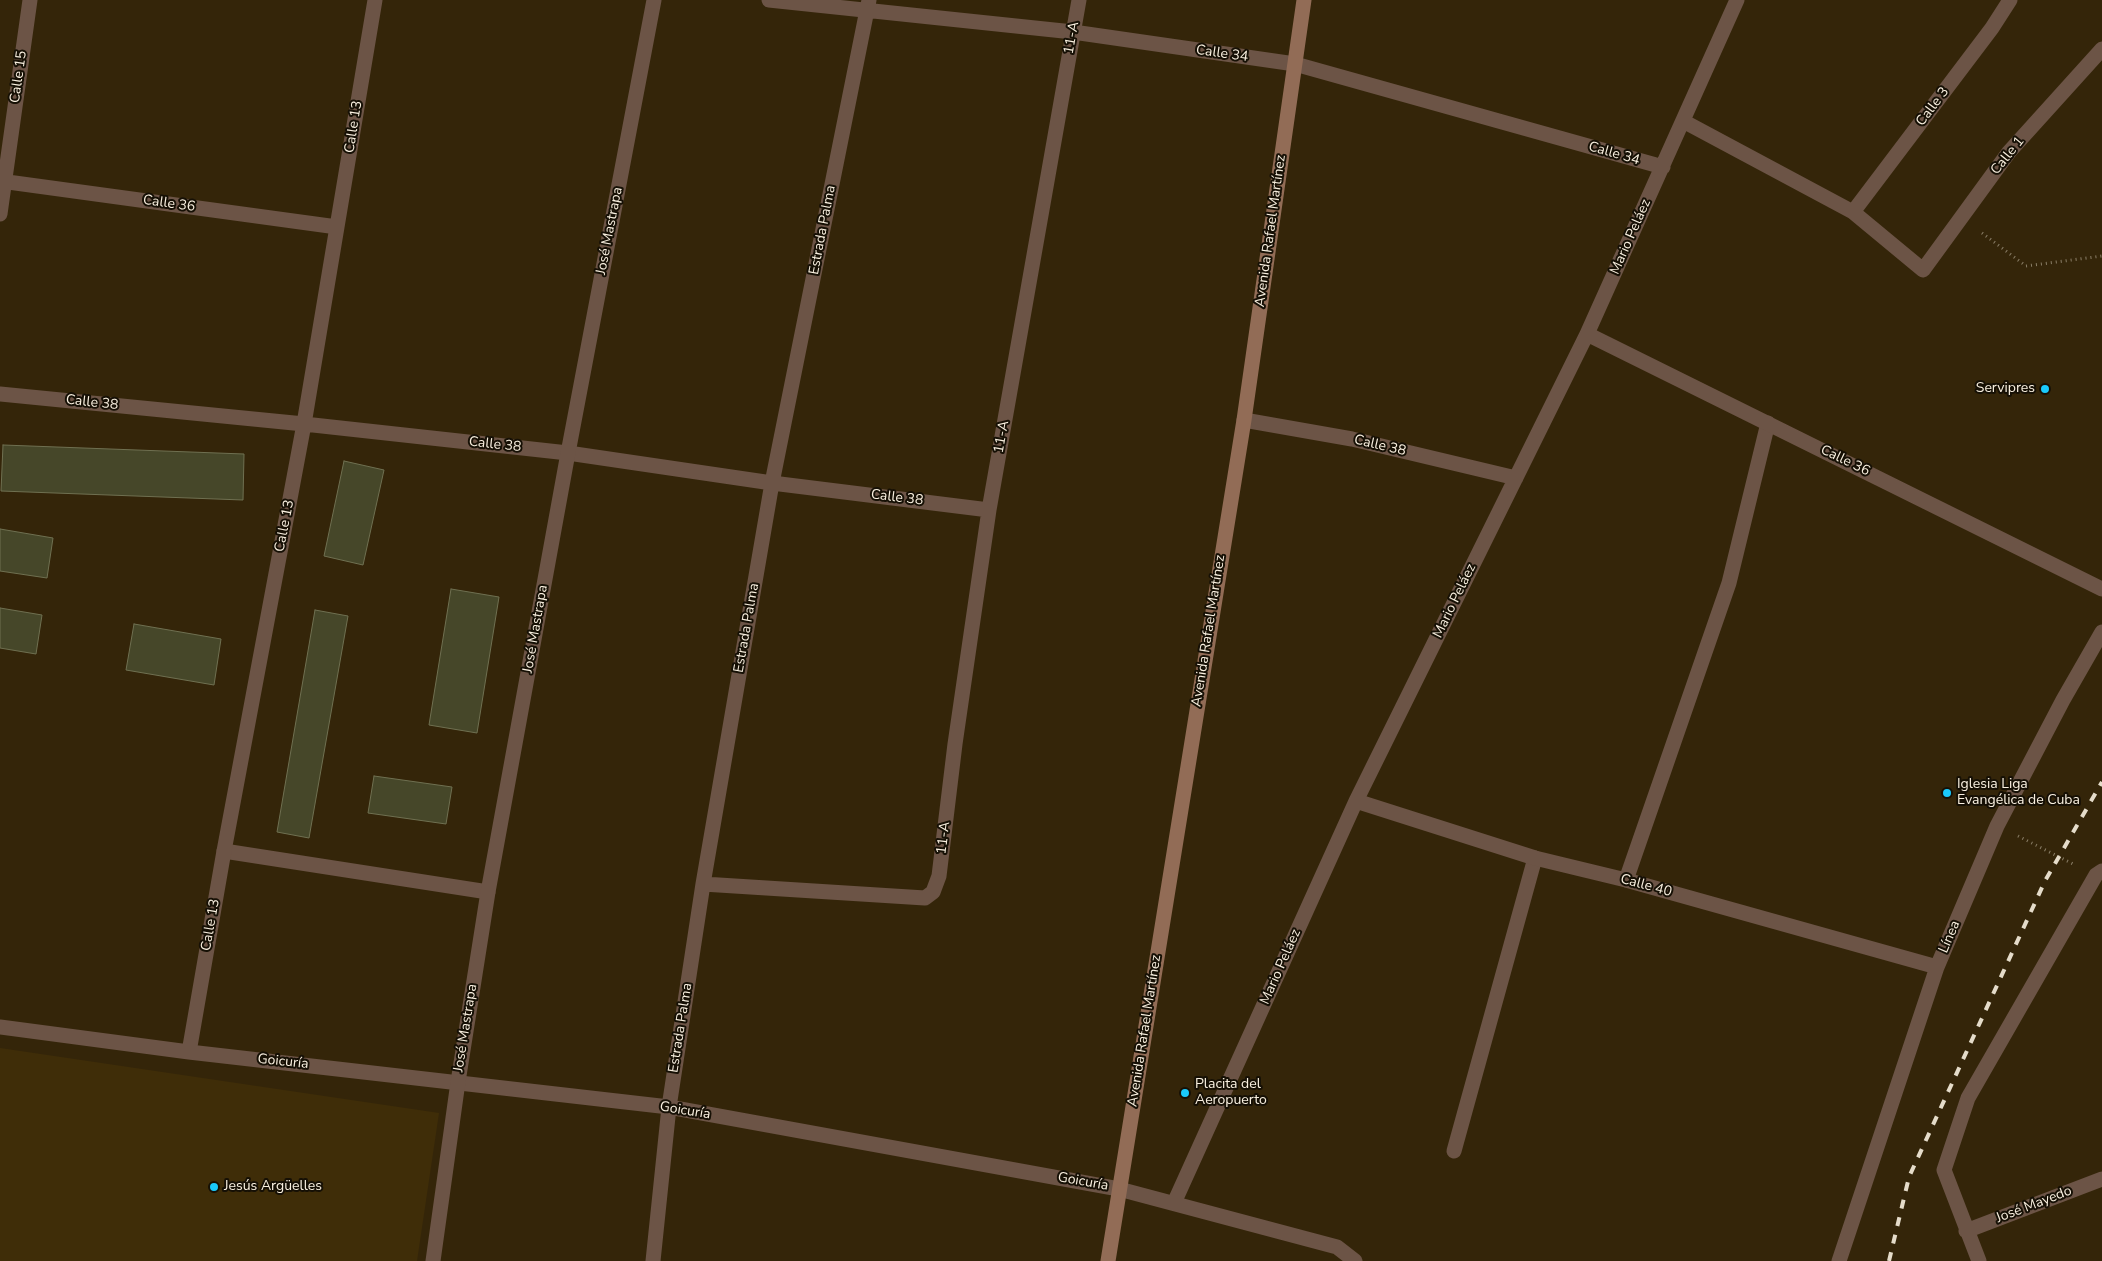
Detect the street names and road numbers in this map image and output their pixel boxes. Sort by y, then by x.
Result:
street label: 11-A [1061,20,1083,56]
street label: Calle 34 [1195,42,1249,66]
street label: Calle 15 [7,50,31,104]
street label: Calle 3 [1913,84,1953,130]
street label: Calle 13 [342,100,366,154]
street label: Calle 1 [1988,134,2028,178]
street label: Calle 34 [1586,139,1642,169]
street label: Avenida Rafael Martínez [1252,154,1290,308]
street label: Estrada Palma [806,184,840,276]
street label: José Mastrapa [593,186,627,276]
street label: Calle 36 [142,192,196,216]
street label: Mario Peláez [1607,197,1655,277]
street label: Calle 38 [65,392,119,414]
street label: 11-A [991,419,1013,455]
street label: Calle 38 [1352,432,1408,460]
street label: Calle 38 [468,434,522,456]
street label: Calle 36 [1818,442,1872,480]
street label: Calle 38 [870,486,924,510]
street label: Calle 13 [272,499,298,553]
street label: Avenida Rafael Martínez [1189,554,1229,708]
street label: Mario Peláez [1430,561,1480,641]
street label: Estrada Palma [731,582,763,674]
street label: José Mastrapa [520,584,552,674]
street label: 11-A [934,821,954,855]
street label: Calle 40 [1618,871,1674,901]
street label: Calle 13 [198,898,224,952]
street label: Línea [1936,918,1964,956]
street label: Mario Peláez [1257,927,1305,1007]
street label: Avenida Rafael Martínez [1125,954,1165,1108]
street label: Estrada Palma [666,982,696,1074]
street label: José Mastrapa [451,983,481,1073]
street label: Goicuría [257,1051,309,1073]
street label: Goicuría [658,1099,712,1123]
street label: Goicuría [1056,1169,1110,1195]
street label: José Mayedo [1994,1183,2074,1227]

